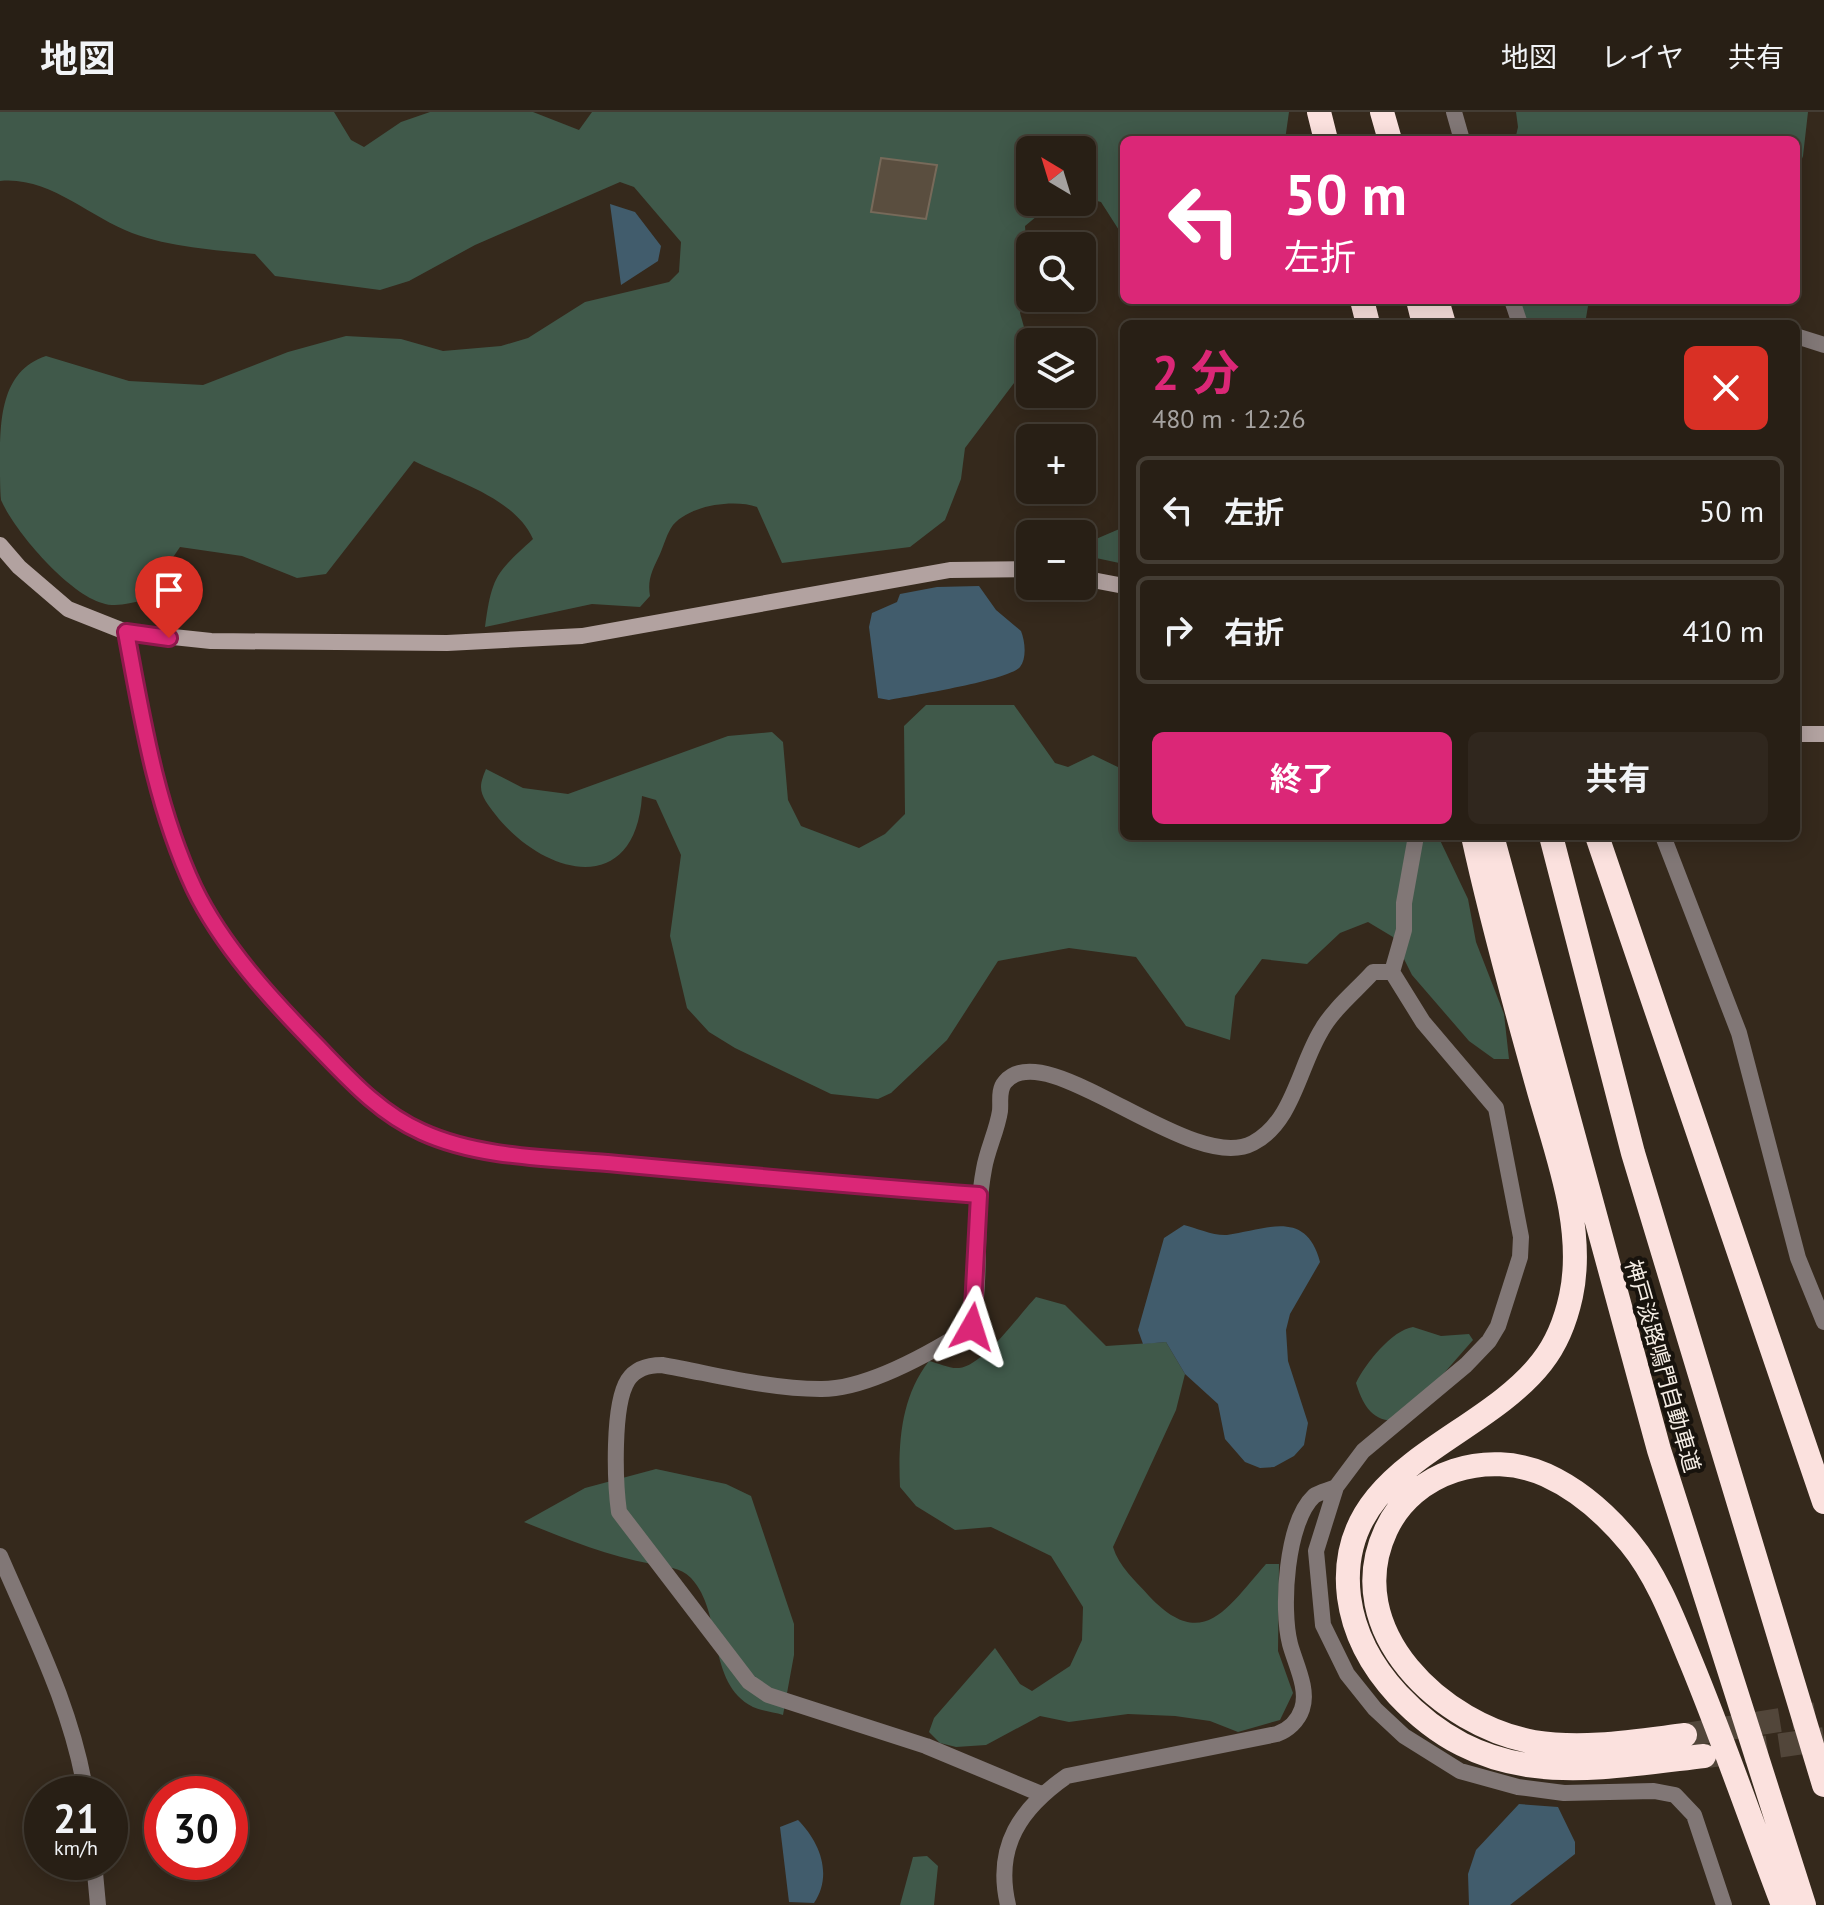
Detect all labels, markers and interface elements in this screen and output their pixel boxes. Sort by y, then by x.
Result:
text: 地図 [40,33,116,82]
text: 地図 [1501,38,1557,75]
text: レイヤ [1601,38,1684,75]
text: 共有 [1728,38,1784,75]
north arrow [1016,136,1096,216]
map controls [1016,136,1096,600]
text: 50 m [1284,158,1407,230]
icon: left [1152,168,1256,272]
button: search [1016,232,1096,312]
text: 左折 [1284,233,1356,280]
button: layers [1016,328,1096,408]
text: 2 分 [1152,341,1239,403]
button: close [1684,346,1768,430]
text: 480 m · 12:26 [1152,402,1306,435]
button: + [1016,424,1096,504]
icon: left [1156,488,1200,532]
text: 50 m [1699,491,1764,530]
text: 左折 [1224,492,1284,531]
button: − [1016,520,1096,600]
pin [135,556,203,638]
icon: arrive [147,568,191,612]
icon: right [1156,608,1200,652]
text: 410 m [1683,611,1764,650]
text: 右折 [1224,612,1284,651]
button: 終了 [1152,732,1452,824]
button: 共有 [1468,732,1768,824]
street label: 神戸淡路鳴門自動車道 [1619,1256,1707,1476]
position arrow [930,1285,1014,1369]
speed limit sign: 30 [144,1776,248,1880]
text: 21 [53,1792,99,1844]
text: km/h [54,1835,98,1861]

